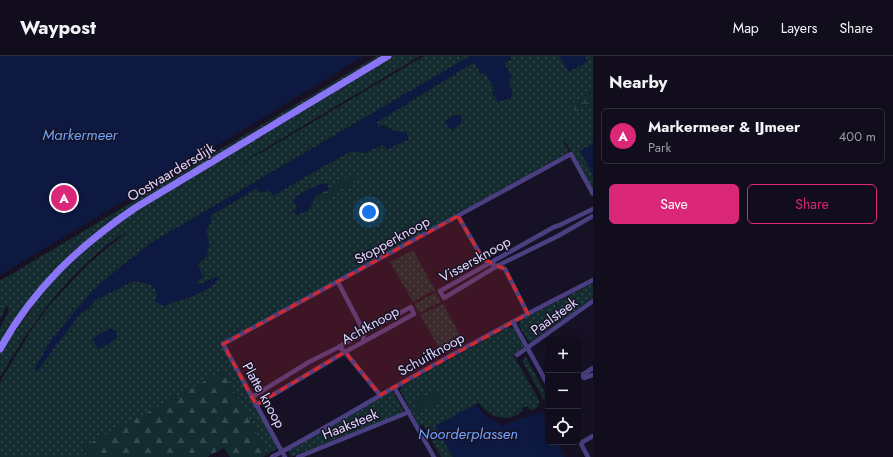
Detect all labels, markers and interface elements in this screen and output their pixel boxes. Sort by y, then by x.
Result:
text: Waypost [20,14,96,41]
text: Map [733,18,759,38]
text: Layers [781,18,817,38]
text: Share [839,18,873,38]
text: Nearby [609,70,667,94]
text: Markermeer & IJmeer [648,116,800,138]
water label: Markermeer [42,124,119,146]
text: A [618,127,628,146]
text: 400 m [839,127,876,146]
street label: Oostvaardersdijk [123,137,219,206]
text: Park [648,138,671,157]
pin: A [51,183,77,213]
button: Save [609,184,739,224]
button: Share [747,184,877,224]
your location [359,202,379,222]
street label: Stopperknoop [351,211,433,269]
street label: Vissersknoop [436,231,514,287]
street label: Paalsteek [526,292,582,340]
street label: Achtknoop [337,301,403,349]
street label: Schuifknoop [394,327,468,381]
map controls [545,337,581,445]
button: + [545,337,581,373]
street label: Platte knoop [238,358,290,432]
button: − [545,373,581,409]
street label: Haaksteek [319,403,382,444]
button: locate [545,409,581,445]
water label: Noorderplassen [418,423,518,445]

